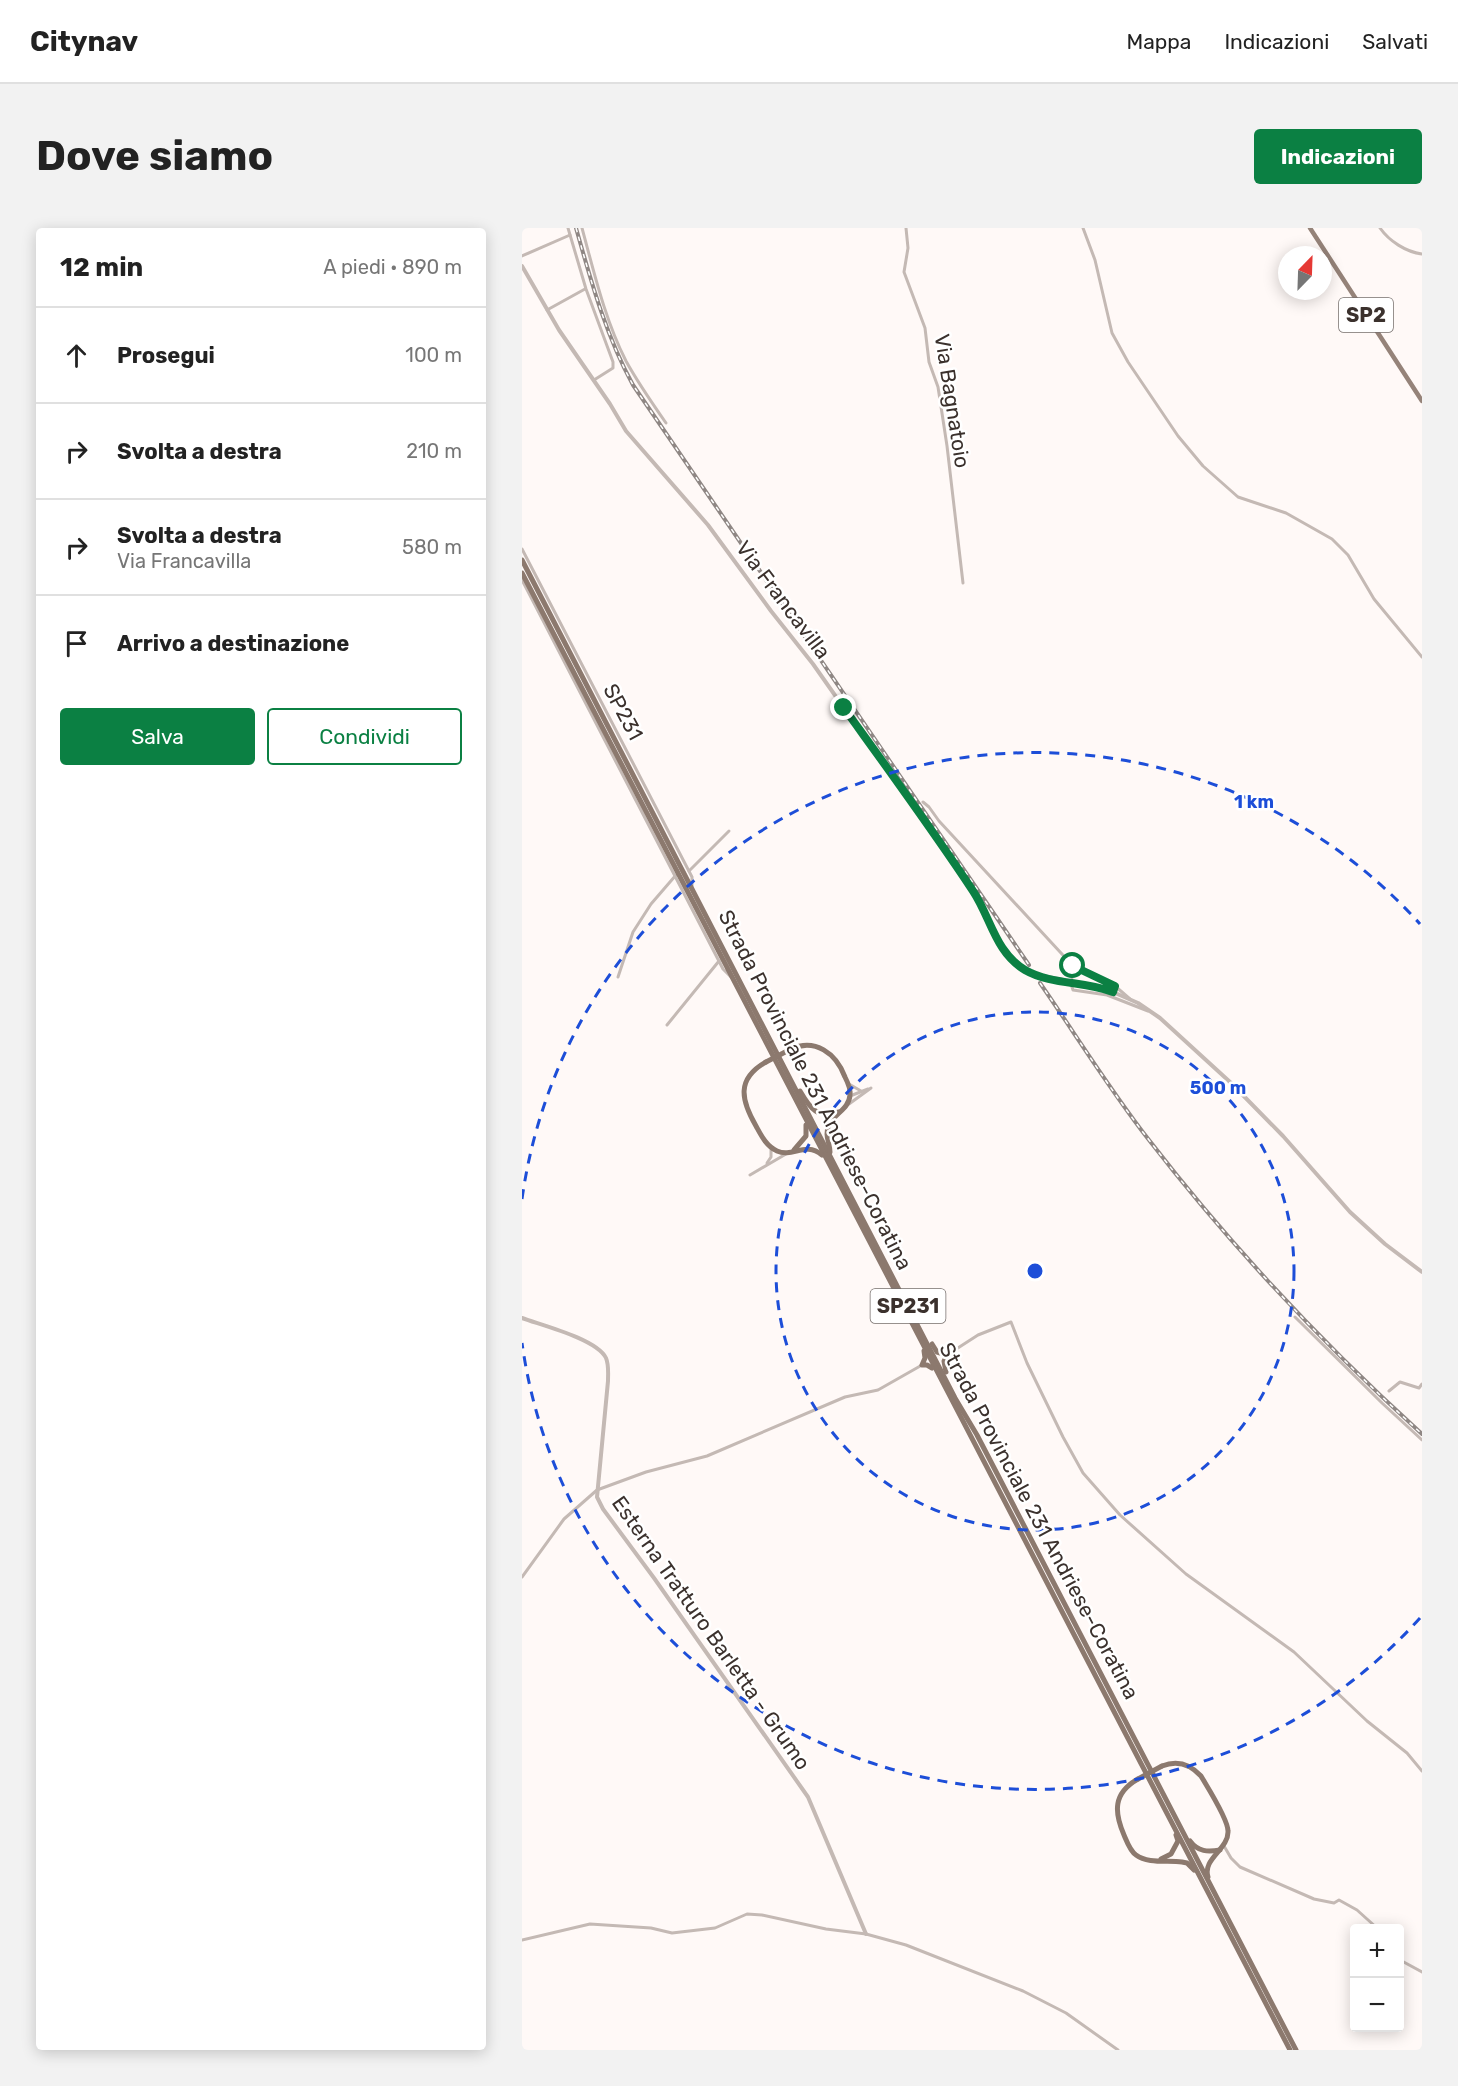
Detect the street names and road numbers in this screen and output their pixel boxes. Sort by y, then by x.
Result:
road number: SP2 [1339,298,1393,332]
street label: Via Bagnatoio [930,332,975,470]
street label: Via Francavilla [731,536,836,664]
street label: SP231 [598,679,649,744]
street label: Strada Provinciale 231 Andriese-Coratina [713,906,917,1274]
road number: SP231 [870,1289,946,1323]
street label: Strada Provinciale 231 Andriese-Coratina [934,1338,1144,1703]
street label: Esterna Tratturo Barletta - Grumo [607,1491,816,1774]

